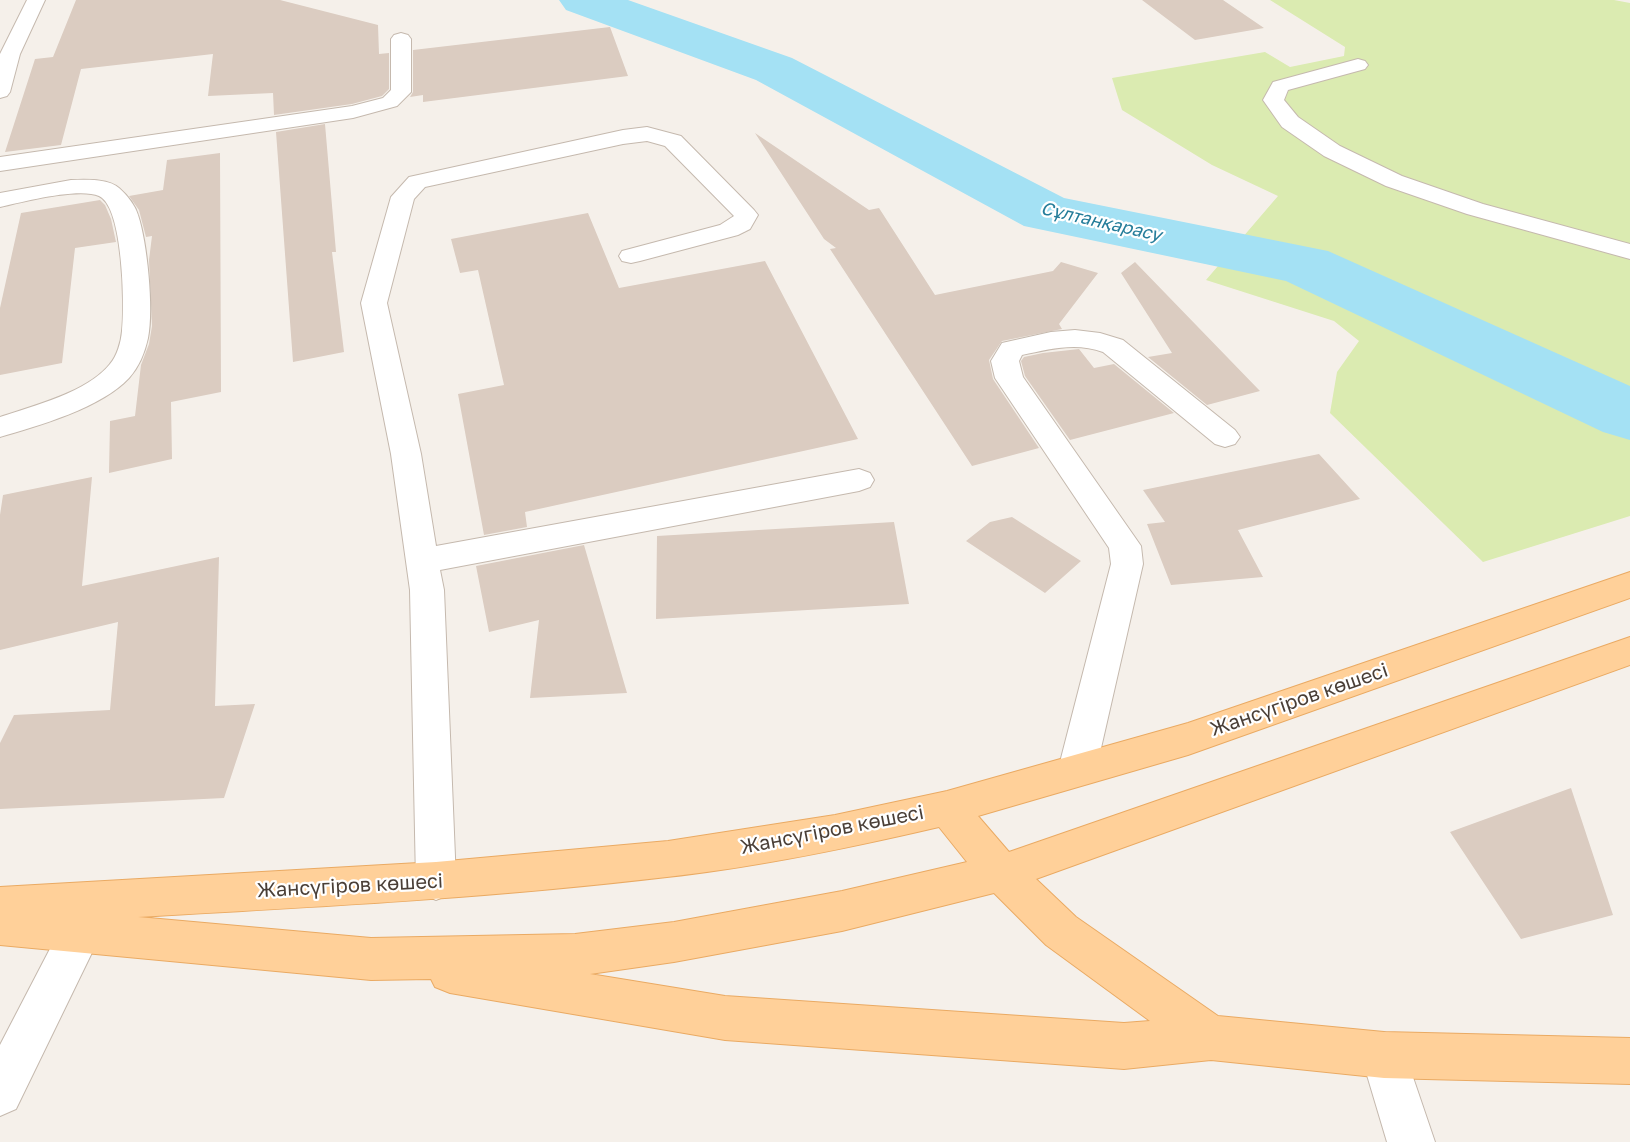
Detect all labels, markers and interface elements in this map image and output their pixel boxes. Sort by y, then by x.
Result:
water label: Сұлтанқарасу [1039,198,1163,246]
street label: Жансүгіров көшесі [1207,658,1391,742]
street label: Жансүгіров көшесі [738,800,926,860]
street label: Жансүгіров көшесі [256,869,444,903]

